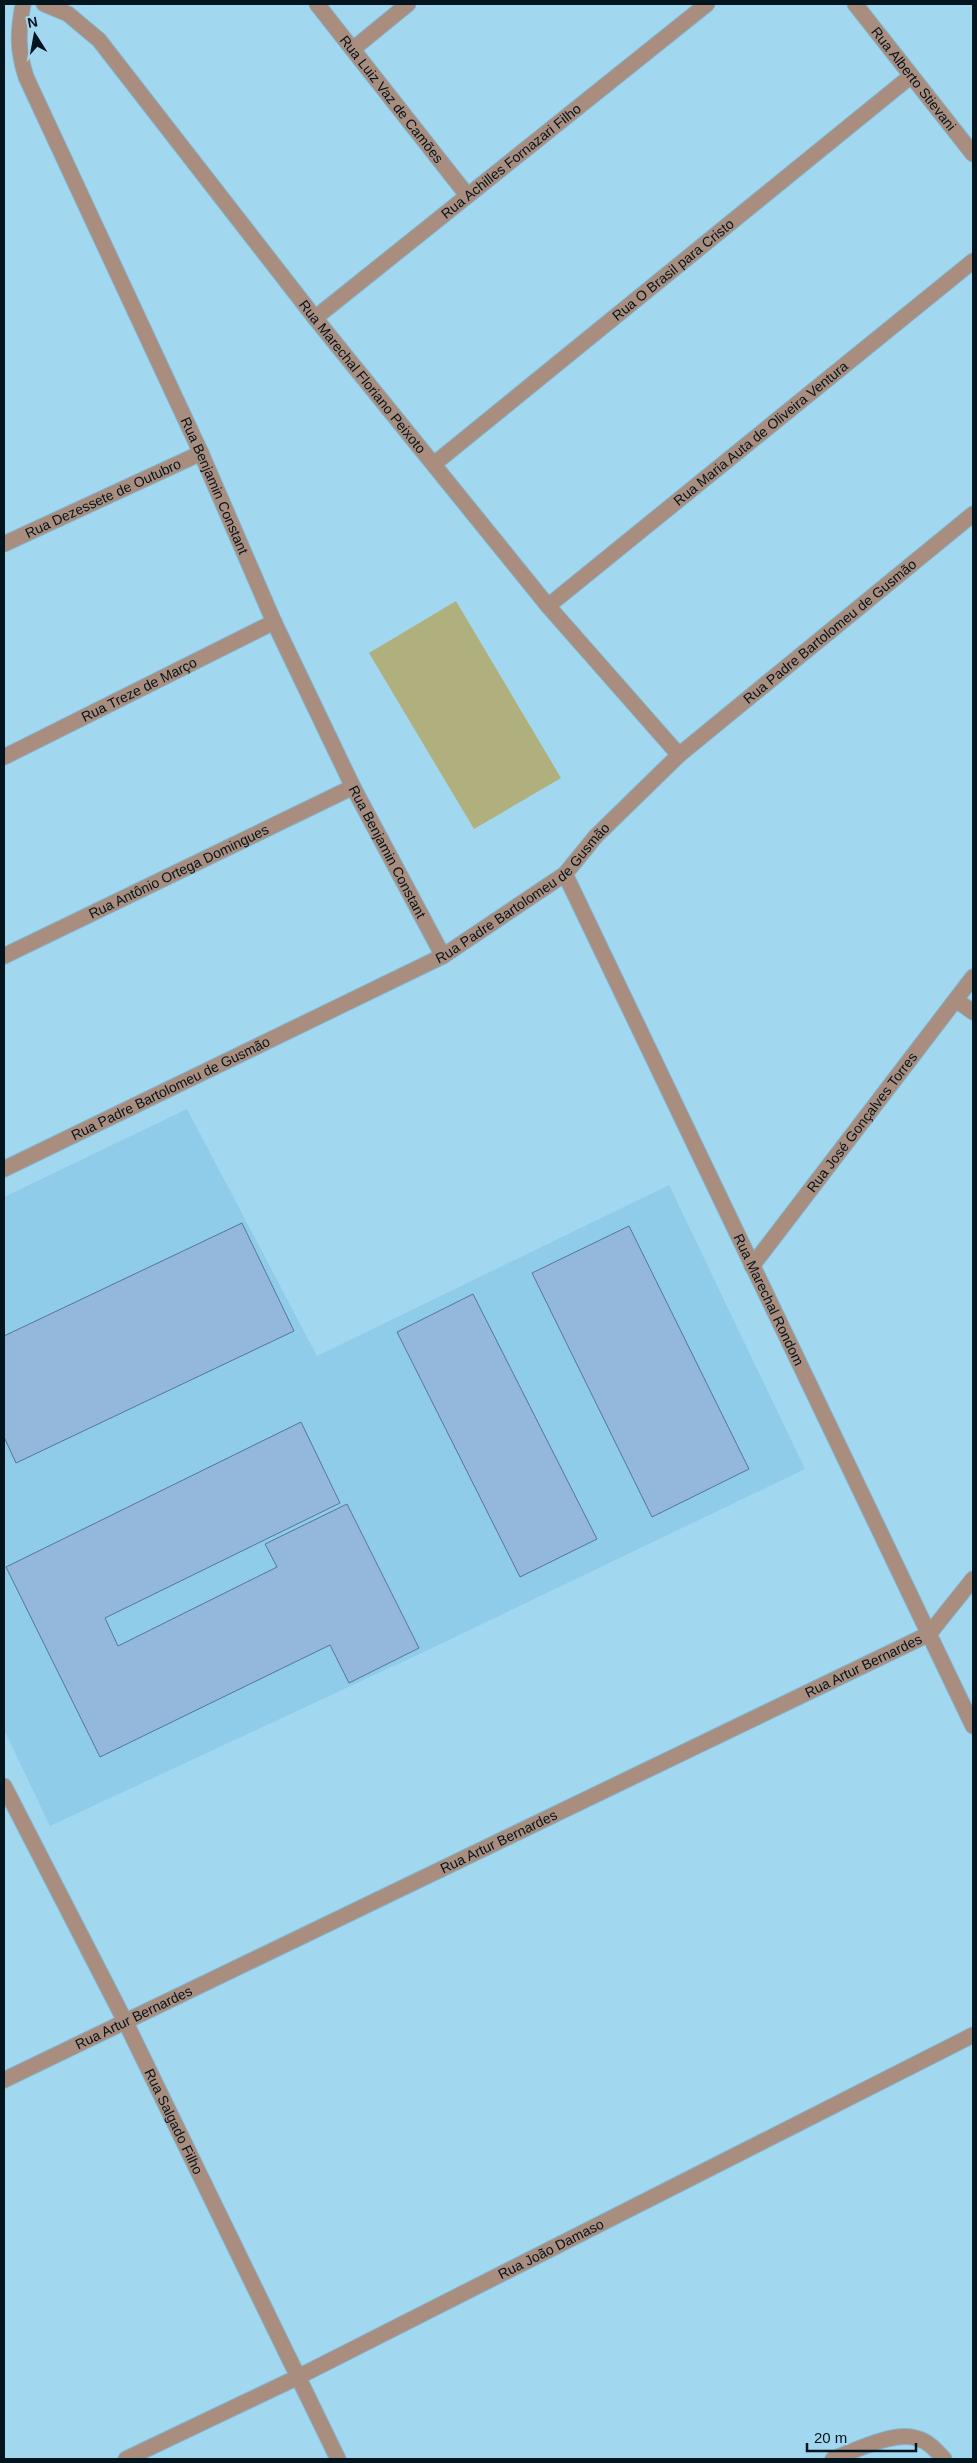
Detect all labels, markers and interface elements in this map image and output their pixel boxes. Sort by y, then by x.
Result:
north arrow [10,10,60,60]
text: N [26,13,39,31]
street label: Rua Alberto Stievani [868,24,959,134]
street label: Rua Luiz Vaz de Camões [337,32,447,166]
street label: Rua Achilles Fornazari Filho [438,100,584,222]
street label: Rua O Brasil para Cristo [609,215,737,324]
street label: Rua Marechal Floriano Peixoto [296,297,429,457]
street label: Rua Maria Auta de Oliveira Ventura [670,358,851,509]
street label: Rua Benjamin Constant [177,415,252,557]
street label: Rua Dezessete de Outubro [23,455,184,541]
street label: Rua Padre Bartolomeu de Gusmão [740,556,920,707]
street label: Rua Treze de Março [79,654,200,725]
street label: Rua Benjamin Constant [346,783,429,921]
street label: Rua Padre Bartolomeu de Gusmão [433,819,613,966]
street label: Rua Antônio Ortega Domingues [86,821,271,922]
street label: Rua Padre Bartolomeu de Gusmão [68,1033,273,1143]
street label: Rua José Gonçalves Torres [803,1049,921,1195]
street label: Rua Marechal Rondom [731,1231,807,1368]
street label: Rua Artur Bernardes [802,1631,924,1701]
street label: Rua Artur Bernardes [437,1807,560,1877]
street label: Rua Artur Bernardes [73,1983,195,2052]
street label: Rua Salgado Filho [141,2066,206,2177]
street label: Rua João Damaso [495,2215,606,2282]
scale bar [807,2420,916,2452]
text: 20 m [814,2429,847,2446]

